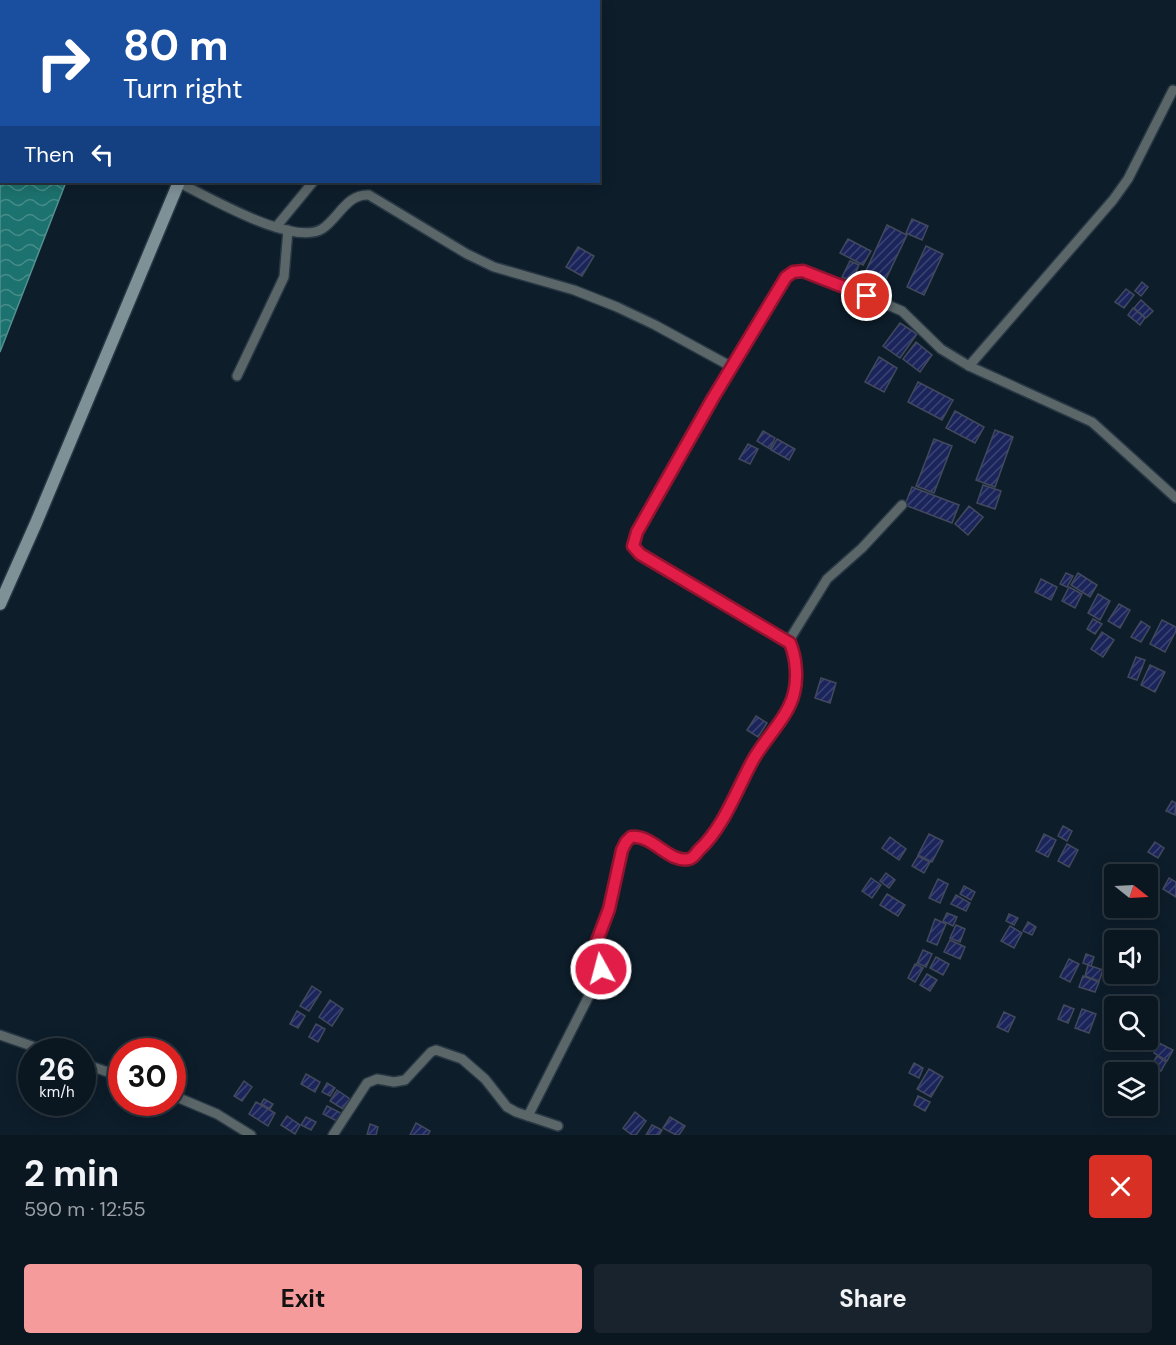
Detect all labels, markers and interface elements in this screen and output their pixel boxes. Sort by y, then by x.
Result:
text: 80 m [123,18,229,73]
icon: right [24,24,102,102]
text: Turn right [123,71,243,106]
icon: left [86,138,119,171]
text: Then [24,140,74,169]
pin [841,270,892,321]
icon: arrive [850,279,883,312]
north arrow [1104,864,1158,918]
map controls [1104,864,1158,1116]
button: sound [1104,930,1158,984]
position arrow [569,937,633,1001]
button: search [1104,996,1158,1050]
speed limit sign: 30 [108,1038,186,1116]
text: 26 [39,1050,75,1089]
button: layers [1104,1062,1158,1116]
text: km/h [39,1082,75,1102]
text: 2 min [24,1150,119,1197]
button: close [1089,1155,1152,1218]
text: 590 m · 12:55 [24,1196,146,1222]
button: Exit [24,1264,582,1333]
button: Share [594,1264,1152,1333]

